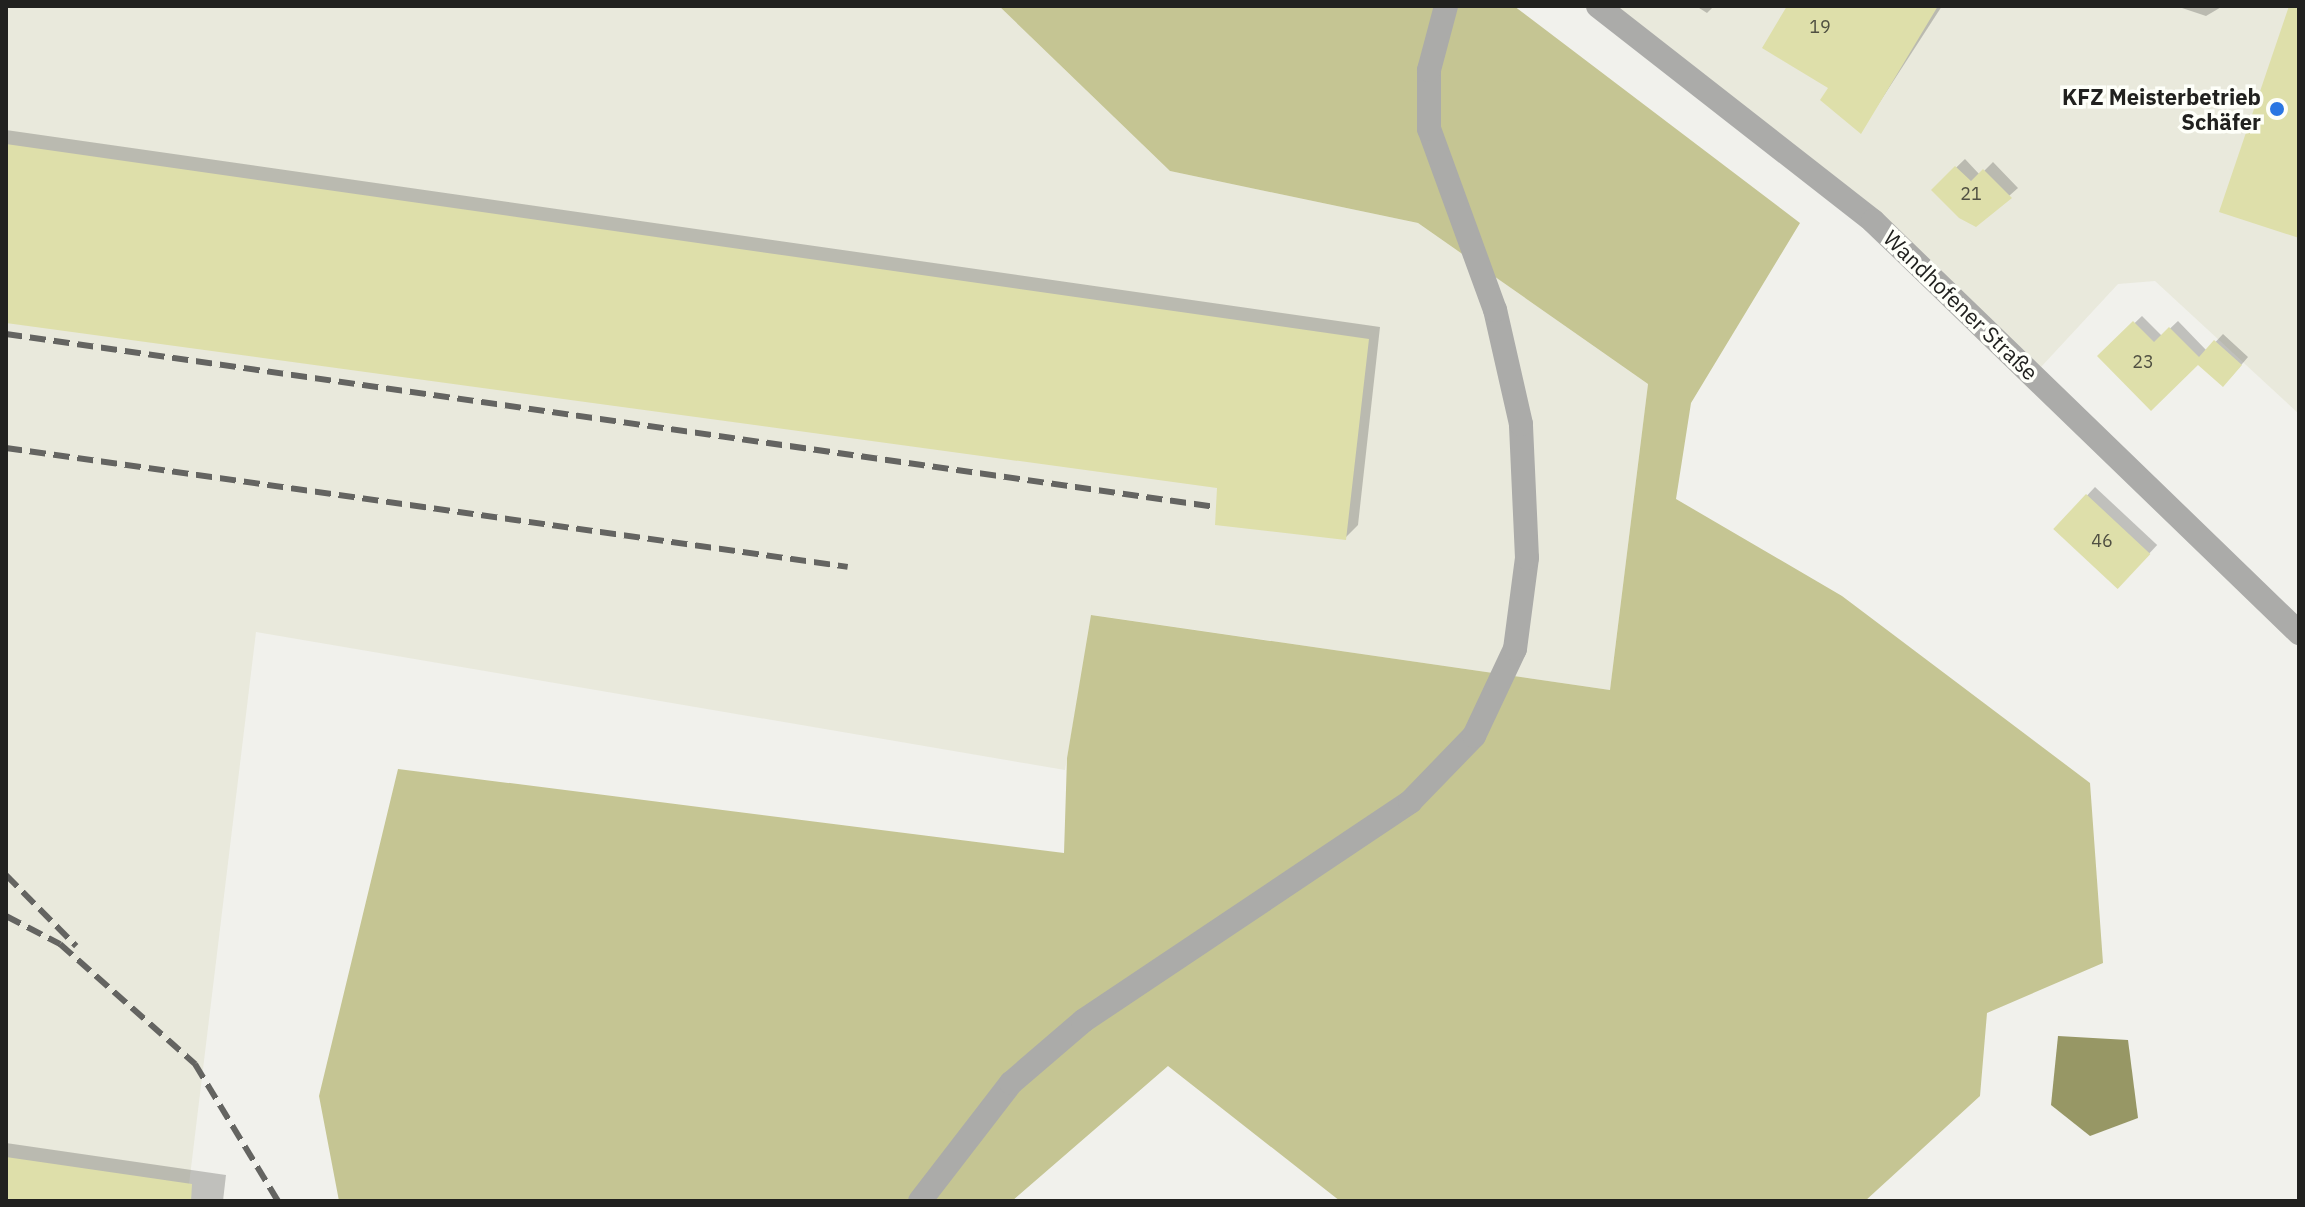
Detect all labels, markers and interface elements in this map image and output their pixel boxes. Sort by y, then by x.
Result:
house number: 19 [1809,16,1831,38]
place label: KFZ Meisterbetrieb Schäfer [2062,83,2261,134]
marker: KFZ Meisterbetrieb Schäfer [2268,100,2286,118]
house number: 21 [1960,183,1982,205]
street label: Wandhofener Straße [1878,225,2044,385]
house number: 23 [2132,351,2154,373]
house number: 46 [2091,530,2113,552]

